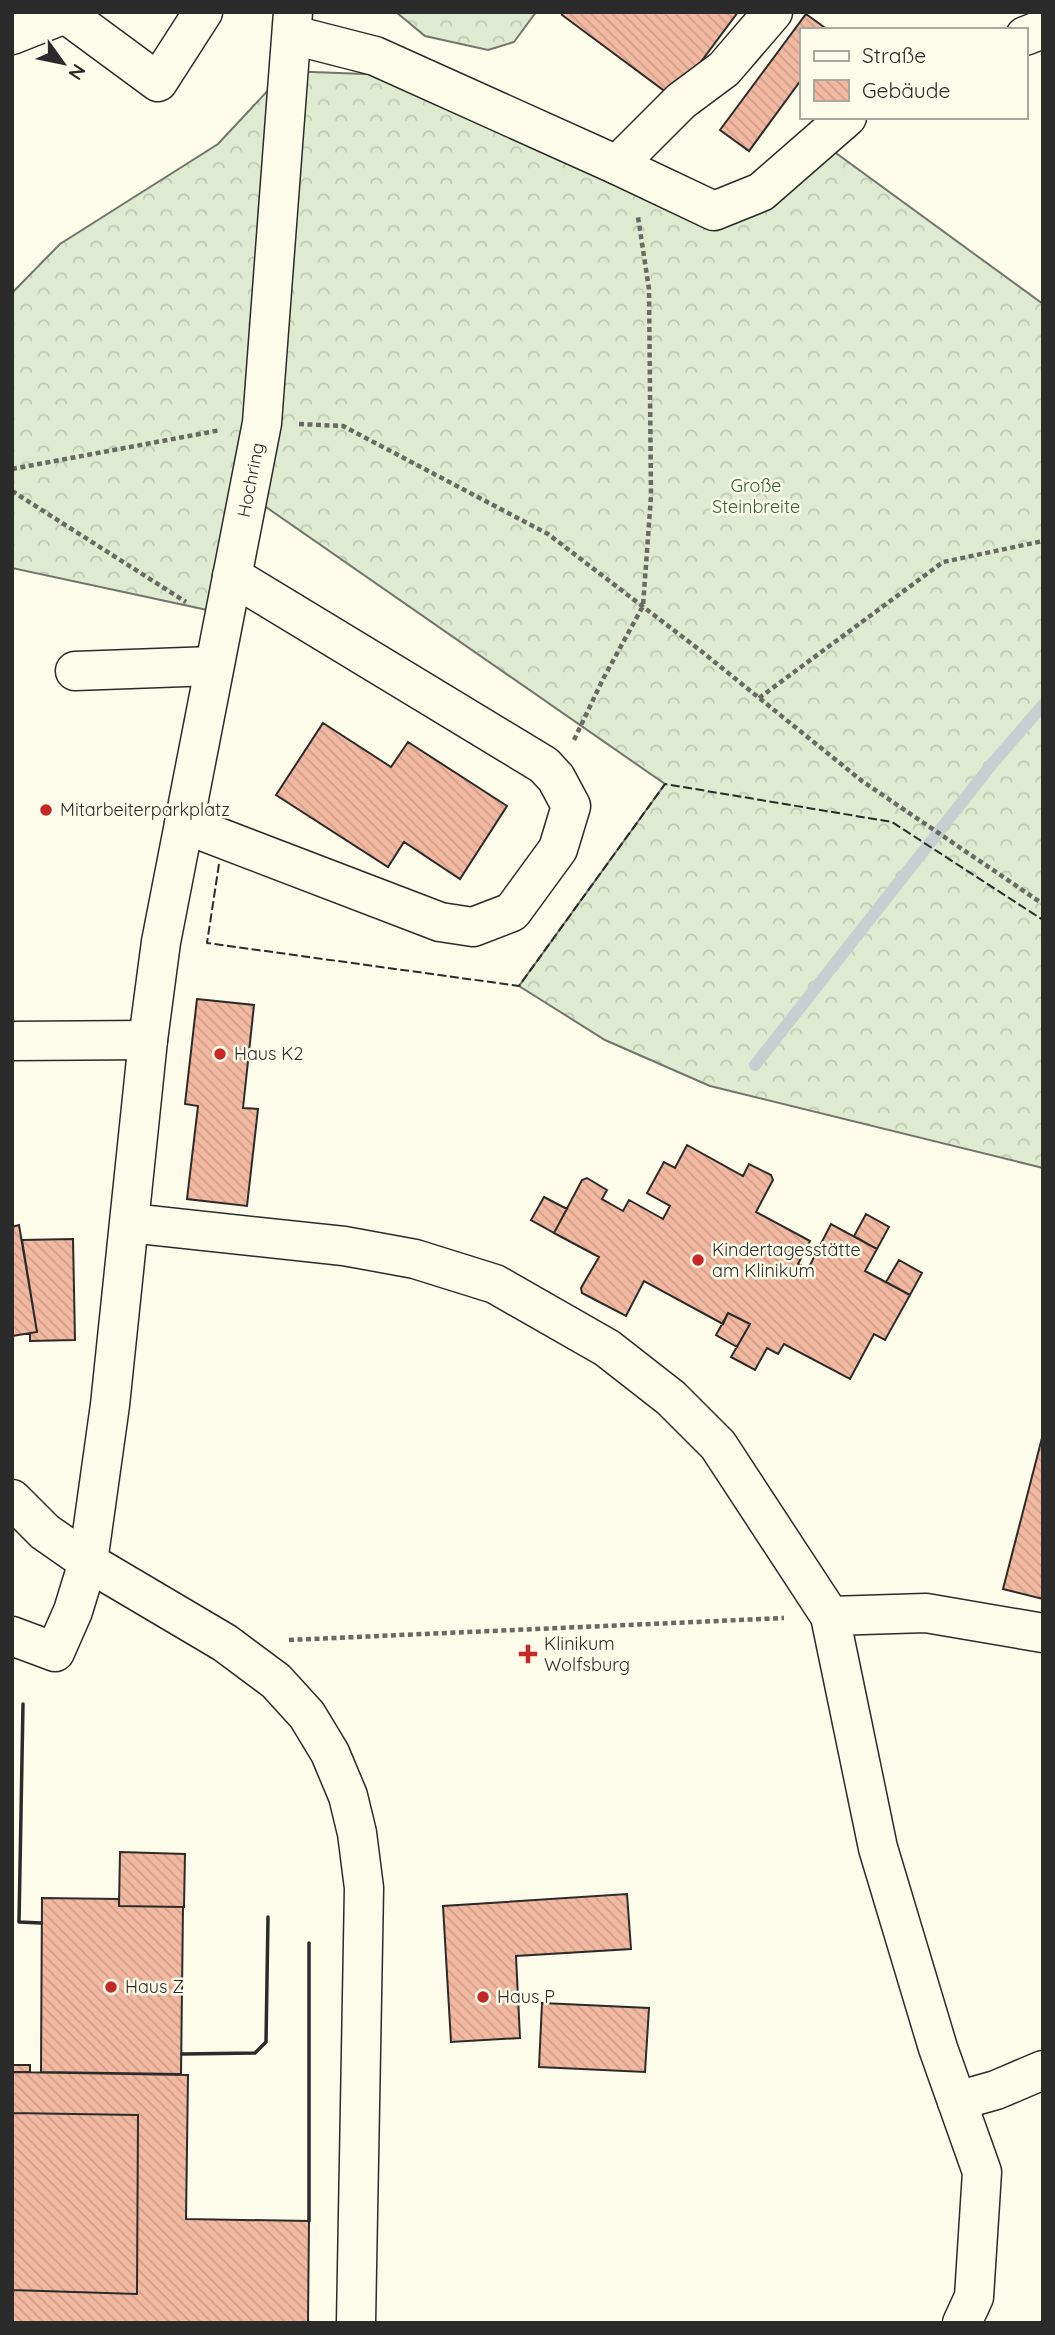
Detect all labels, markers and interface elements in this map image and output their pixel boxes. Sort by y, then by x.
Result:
north arrow [28,28,98,98]
legend [800,28,1027,119]
text: Straße [862,42,926,68]
text: N [63,60,91,85]
text: Gebäude [862,77,950,103]
street label: Hochring [232,440,269,519]
park label: Große Steinbreite [712,474,800,518]
place label: Mitarbeiterparkplatz [60,798,230,821]
marker: Mitarbeiterparkplatz [38,802,54,818]
place label: Haus K2 [234,1042,303,1065]
marker: Haus K2 [212,1046,228,1062]
place label: Kindertagesstätte am Klinikum [712,1238,861,1282]
marker: Kindertagesstätte am Klinikum [690,1252,706,1268]
place label: Klinikum Wolfsburg [544,1632,630,1676]
marker: Klinikum Wolfsburg [518,1644,538,1664]
place label: Haus Z [125,1975,184,1998]
marker: Haus Z [103,1979,119,1995]
place label: Haus P [497,1985,555,2008]
marker: Haus P [475,1989,491,2005]

